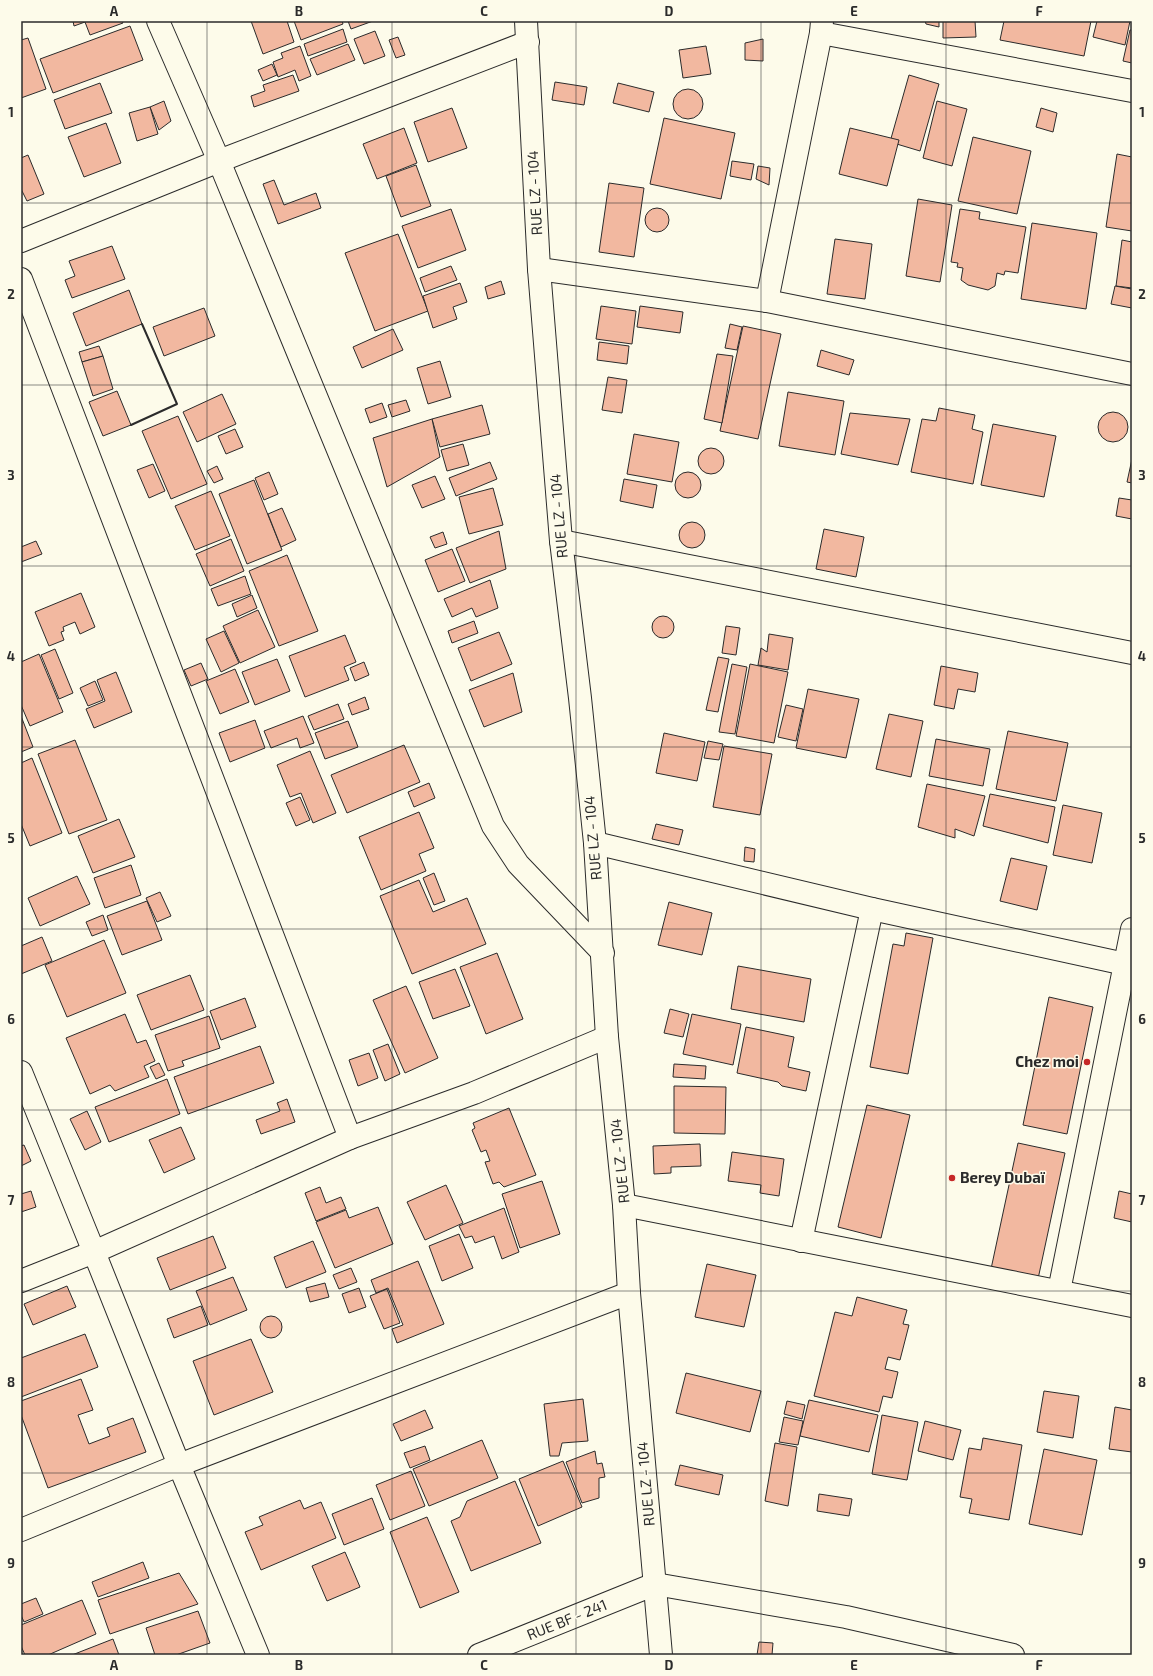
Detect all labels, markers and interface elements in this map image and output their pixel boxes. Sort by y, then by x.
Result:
text: A [110,3,119,19]
text: B [295,3,303,19]
text: C [480,3,488,19]
text: D [665,3,674,19]
text: E [850,3,858,19]
text: F [1035,3,1043,19]
text: 1 [8,104,14,120]
text: 1 [1139,104,1145,120]
street label: RUE LZ - 104 [523,150,545,236]
text: 2 [7,286,15,302]
text: 2 [1138,286,1146,302]
text: 3 [7,467,15,483]
text: 3 [1138,467,1146,483]
street label: RUE LZ - 104 [545,473,571,559]
text: 4 [7,648,15,664]
text: 4 [1138,648,1146,664]
street label: RUE LZ - 104 [579,795,605,881]
text: 5 [7,830,15,846]
text: 5 [1138,830,1146,846]
text: 6 [7,1011,15,1027]
text: 6 [1138,1011,1146,1027]
place label: Chez moi [1015,1052,1079,1070]
marker: Chez moi [1082,1057,1092,1067]
street label: RUE LZ - 104 [606,1118,632,1204]
place label: Berey Dubaï [960,1168,1046,1187]
marker: Berey Dubaï [947,1173,957,1183]
text: 7 [8,1192,15,1208]
text: 7 [1139,1192,1146,1208]
text: 8 [7,1374,15,1390]
text: 8 [1138,1374,1146,1390]
street label: RUE LZ - 104 [632,1441,658,1527]
text: 9 [7,1555,15,1571]
text: 9 [1138,1555,1146,1571]
street label: RUE BF - 241 [524,1595,609,1643]
text: A [110,1657,119,1673]
text: B [295,1657,303,1673]
text: C [480,1657,488,1673]
text: D [665,1657,674,1673]
text: E [850,1657,858,1673]
text: F [1035,1657,1043,1673]

